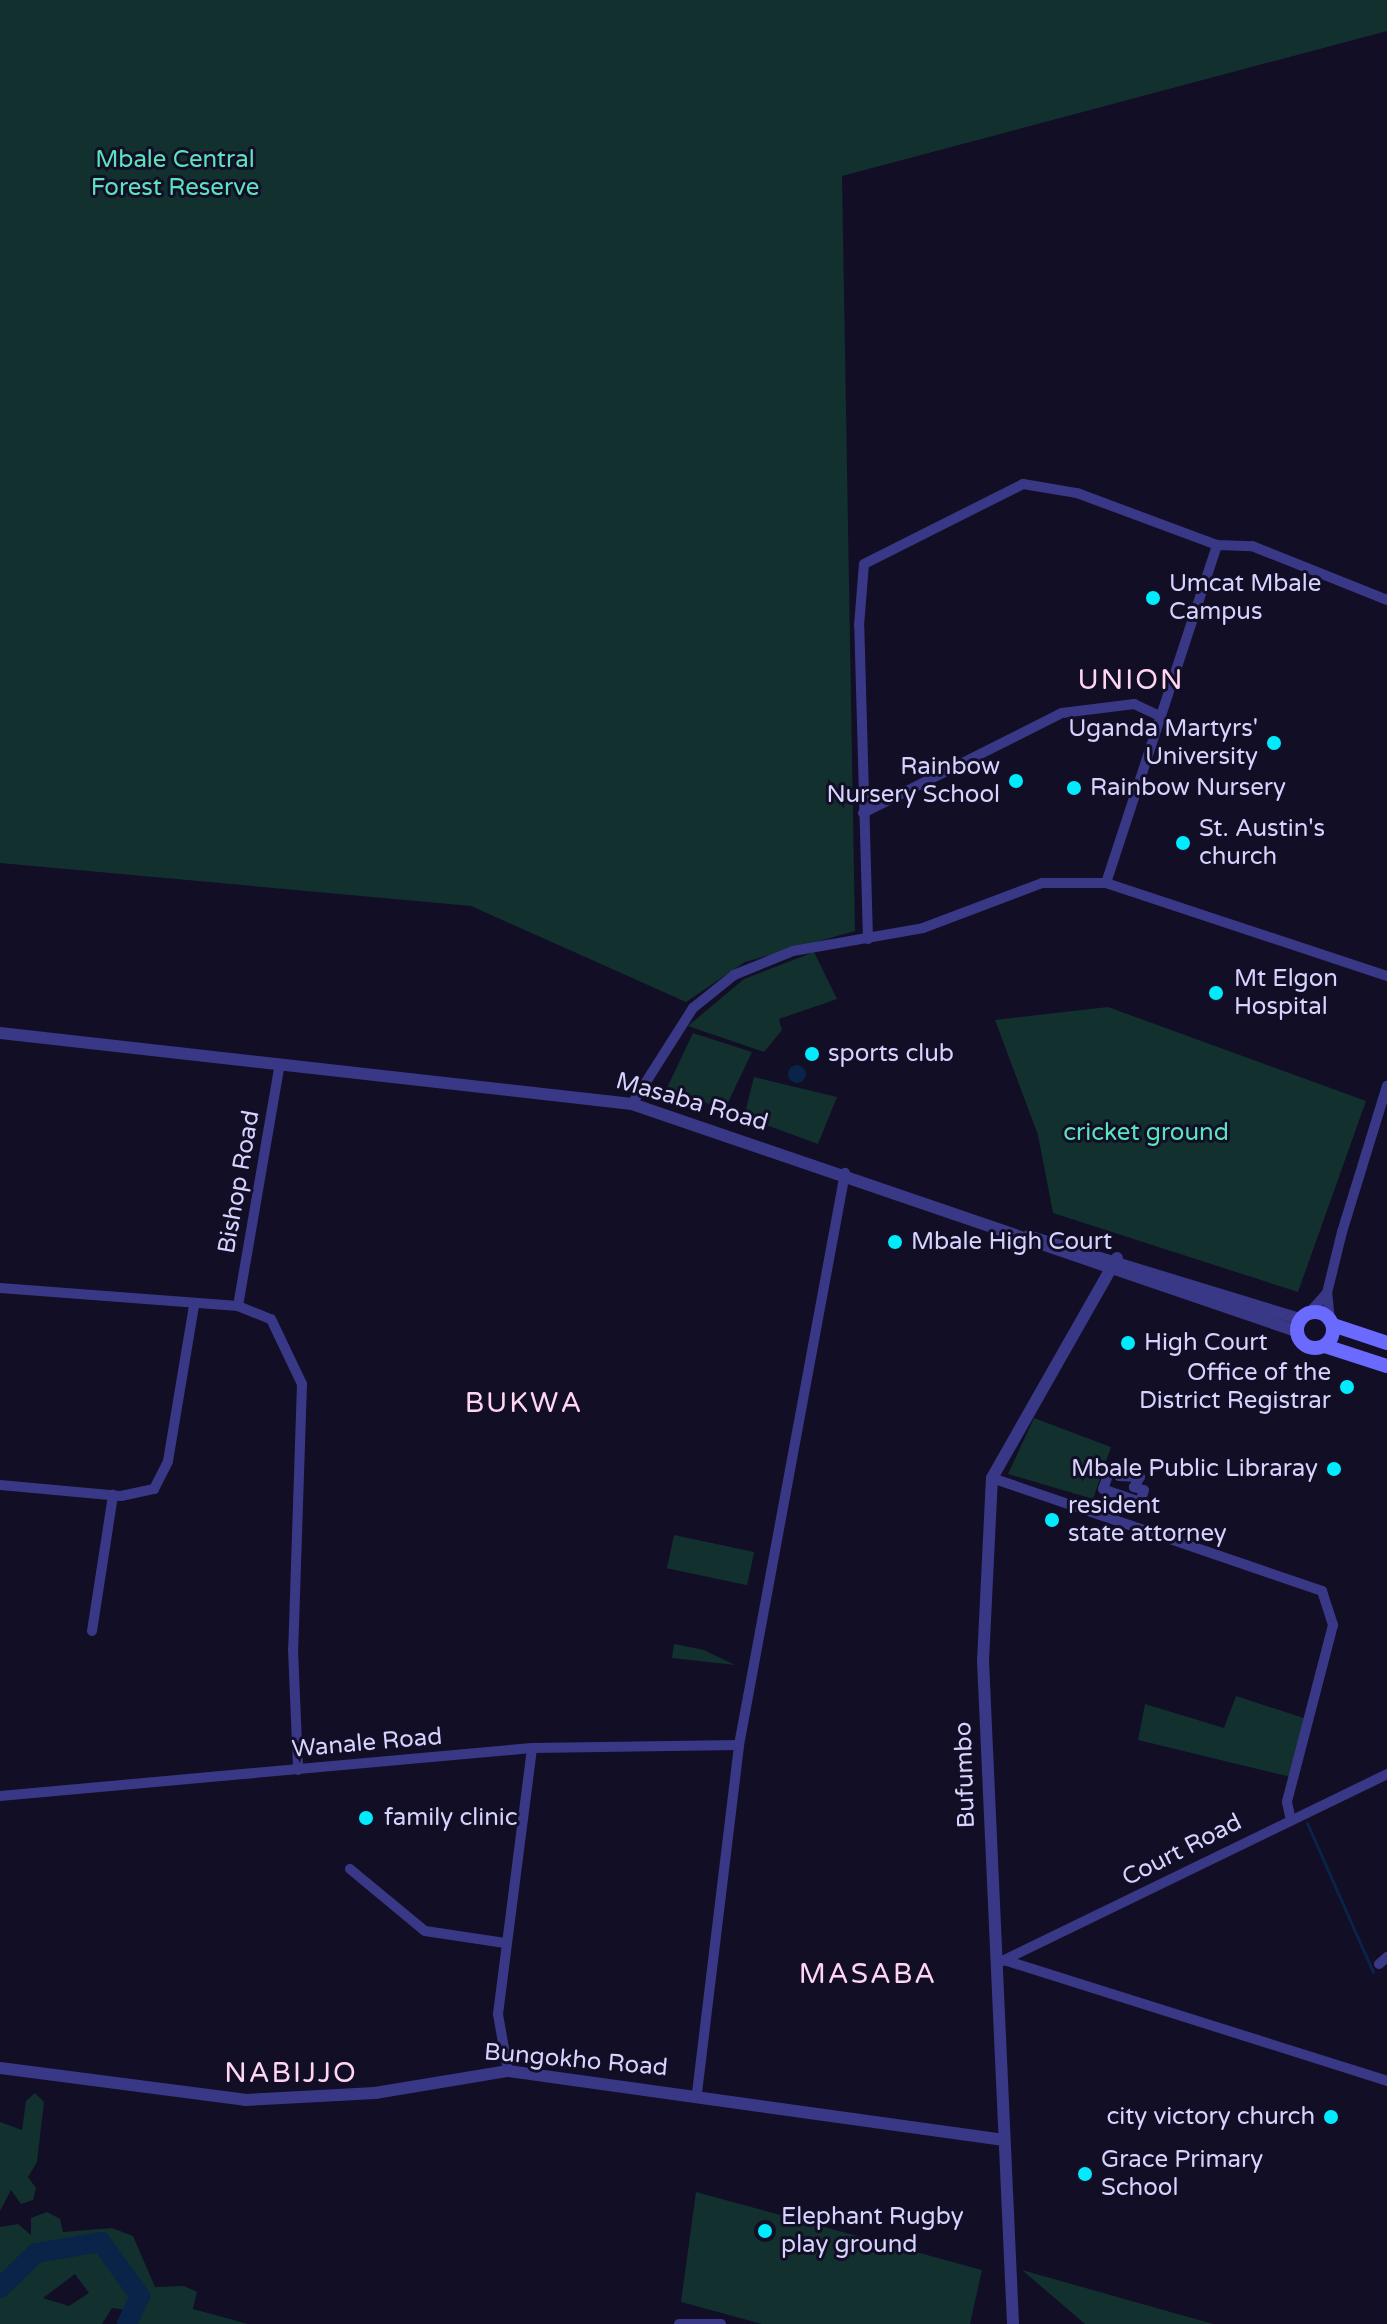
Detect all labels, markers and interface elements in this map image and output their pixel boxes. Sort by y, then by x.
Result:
park label: Mbale Central Forest Reserve [91,146,259,202]
place label: Umcat Mbale Campus [1169,570,1321,626]
marker: Umcat Mbale Campus [1144,589,1162,607]
district label: UNION [1078,663,1184,697]
place label: Uganda Martyrs' University [1068,715,1258,771]
marker: Uganda Martyrs' University [1265,734,1283,752]
place label: Rainbow Nursery School [826,753,1000,809]
marker: Rainbow Nursery School [1007,772,1025,790]
place label: Rainbow Nursery [1090,774,1286,802]
marker: Rainbow Nursery [1065,779,1083,797]
place label: St. Austin's church [1199,815,1325,871]
marker: St. Austin's church [1174,834,1192,852]
place label: Mt Elgon Hospital [1234,965,1338,1021]
marker: Mt Elgon Hospital [1205,982,1227,1004]
place label: sports club [828,1040,954,1068]
marker: sports club [803,1045,821,1063]
street label: Masaba Road [613,1067,771,1137]
street label: Bishop Road [212,1108,266,1256]
park label: cricket ground [1063,1119,1229,1147]
place label: Mbale High Court [911,1228,1112,1256]
marker: Mbale High Court [886,1233,904,1251]
place label: High Court [1144,1329,1268,1357]
marker: High Court [1119,1334,1137,1352]
place label: Office of the District Registrar [1139,1359,1331,1415]
marker: Office of the District Registrar [1338,1378,1356,1396]
district label: BUKWA [465,1386,583,1420]
place label: Mbale Public Libraray [1071,1455,1318,1483]
marker: Mbale Public Libraray [1325,1460,1343,1478]
place label: resident state attorney [1068,1492,1227,1548]
marker: resident state attorney [1043,1511,1061,1529]
street label: Bufumbo [949,1721,981,1829]
street label: Wanale Road [291,1722,443,1764]
place label: family clinic [384,1804,518,1832]
marker: family clinic [355,1807,377,1829]
street label: Court Road [1117,1808,1247,1892]
district label: MASABA [799,1957,937,1991]
street label: Bungokho Road [483,2038,669,2082]
district label: NABIJJO [224,2056,358,2090]
place label: city victory church [1106,2103,1315,2131]
marker: city victory church [1322,2108,1340,2126]
place label: Grace Primary School [1101,2146,1263,2202]
marker: Grace Primary School [1076,2165,1094,2183]
place label: Elephant Rugby play ground [781,2203,964,2259]
marker: Elephant Rugby play ground [756,2222,774,2240]

